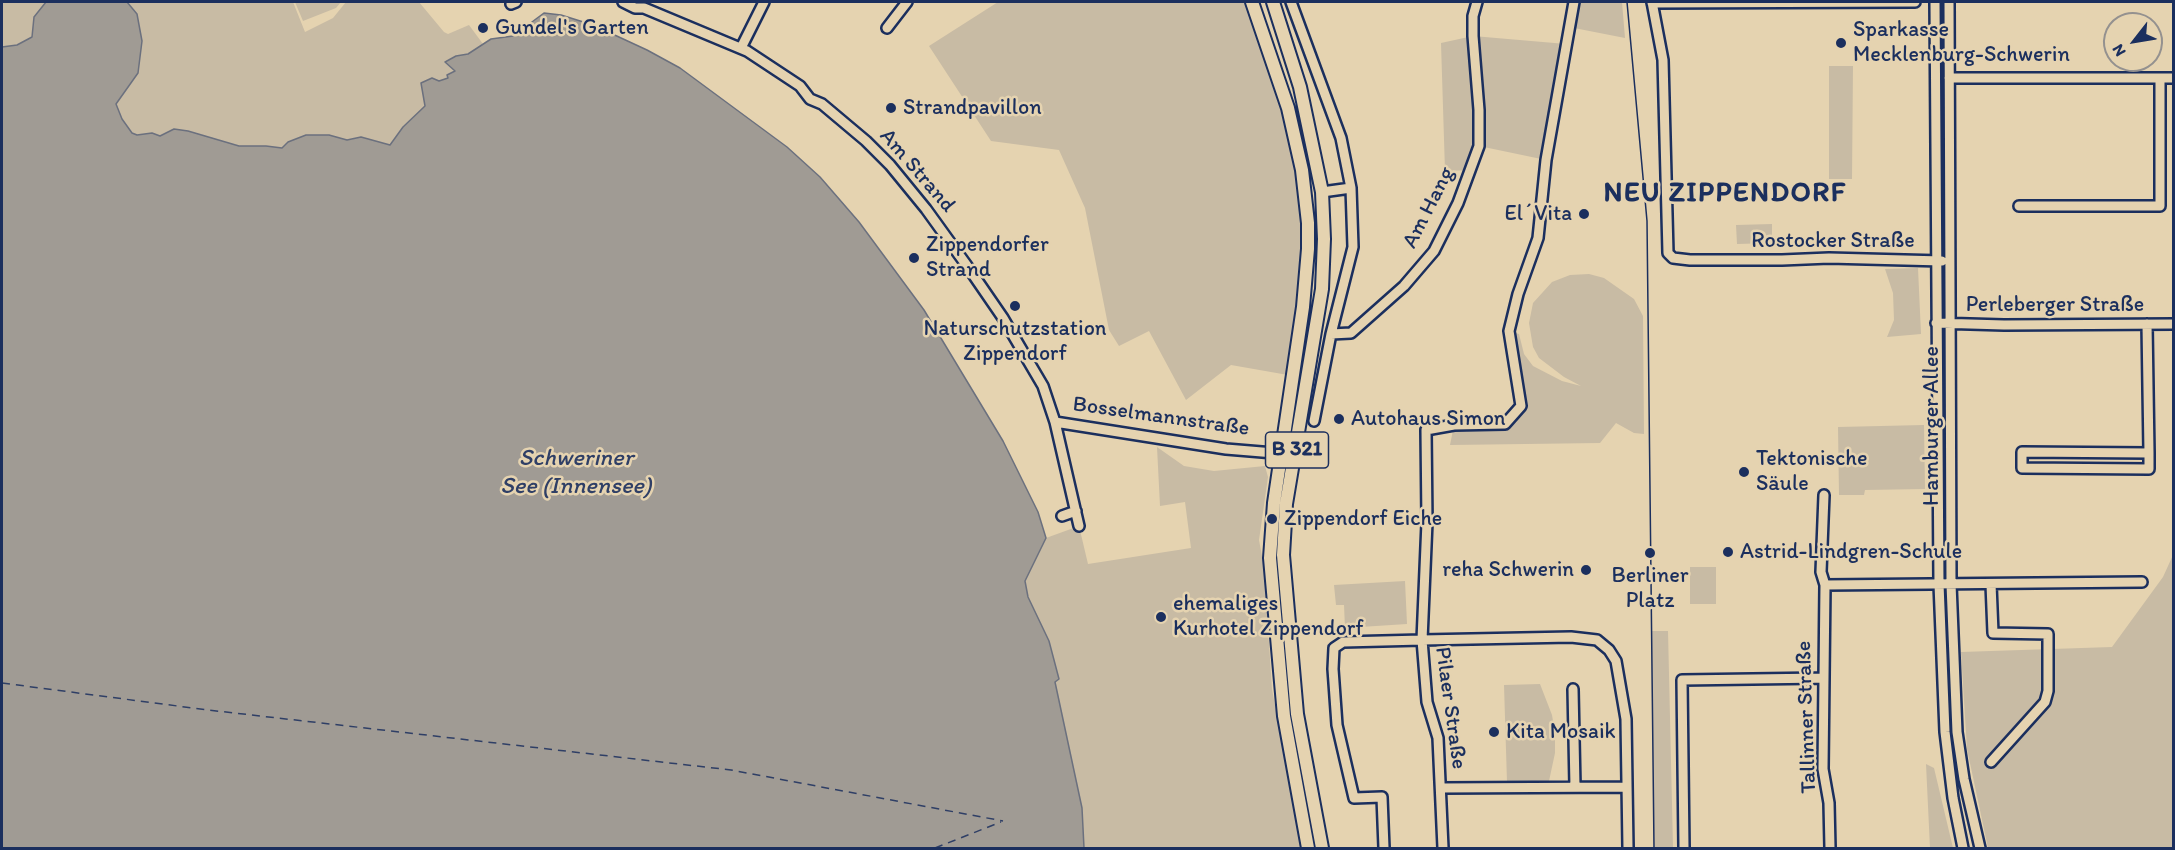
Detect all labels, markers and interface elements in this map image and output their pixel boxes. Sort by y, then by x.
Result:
north arrow [2103,12,2163,72]
place label: Gundel's Garten [495,15,649,41]
place label: Sparkasse Mecklenburg-Schwerin [1853,17,2070,68]
marker: Gundel's Garten [476,21,490,35]
marker: Sparkasse Mecklenburg-Schwerin [1834,36,1848,50]
text: N [2108,41,2130,60]
place label: Strandpavillon [903,95,1042,121]
marker: Strandpavillon [884,101,898,115]
street label: Am Strand [873,124,961,218]
street label: Am Hang [1397,163,1461,253]
district label: NEU ZIPPENDORF [1603,177,1847,211]
place label: El´Vita [1505,201,1572,227]
marker: El´Vita [1577,207,1591,221]
street label: Rostocker Straße [1751,228,1915,254]
place label: Zippendorfer Strand [926,232,1049,284]
marker: Zippendorfer Strand [907,251,921,265]
street label: Perleberger Straße [1966,292,2144,318]
marker: Naturschutzstation Zippendorf [1008,299,1022,313]
place label: Naturschutzstation Zippendorf [923,316,1107,368]
street label: Hamburger Allee [1919,346,1945,506]
street label: Bosselmannstraße [1071,392,1251,442]
place label: Autohaus Simon [1351,406,1506,432]
marker: Autohaus Simon [1332,412,1346,426]
road number: B 321 [1266,432,1328,468]
water label: Schweriner See (Innensee) [500,445,652,501]
place label: Tektonische Säule [1756,446,1867,498]
marker: Tektonische Säule [1737,465,1751,479]
place label: Zippendorf Eiche [1284,506,1442,532]
marker: Zippendorf Eiche [1265,512,1279,526]
place label: Astrid-Lindgren-Schule [1740,539,1962,565]
marker: Astrid-Lindgren-Schule [1721,545,1735,559]
marker: Berliner Platz [1643,546,1657,560]
place label: reha Schwerin [1442,557,1574,583]
marker: reha Schwerin [1579,563,1593,577]
place label: Berliner Platz [1611,563,1689,614]
place label: ehemaliges Kurhotel Zippendorf [1173,591,1364,642]
marker: ehemaliges Kurhotel Zippendorf [1154,610,1168,624]
street label: Tallinner Straße [1791,640,1823,794]
street label: Pilaer Straße [1428,645,1472,771]
place label: Kita Mosaik [1506,719,1616,745]
marker: Kita Mosaik [1487,725,1501,739]

